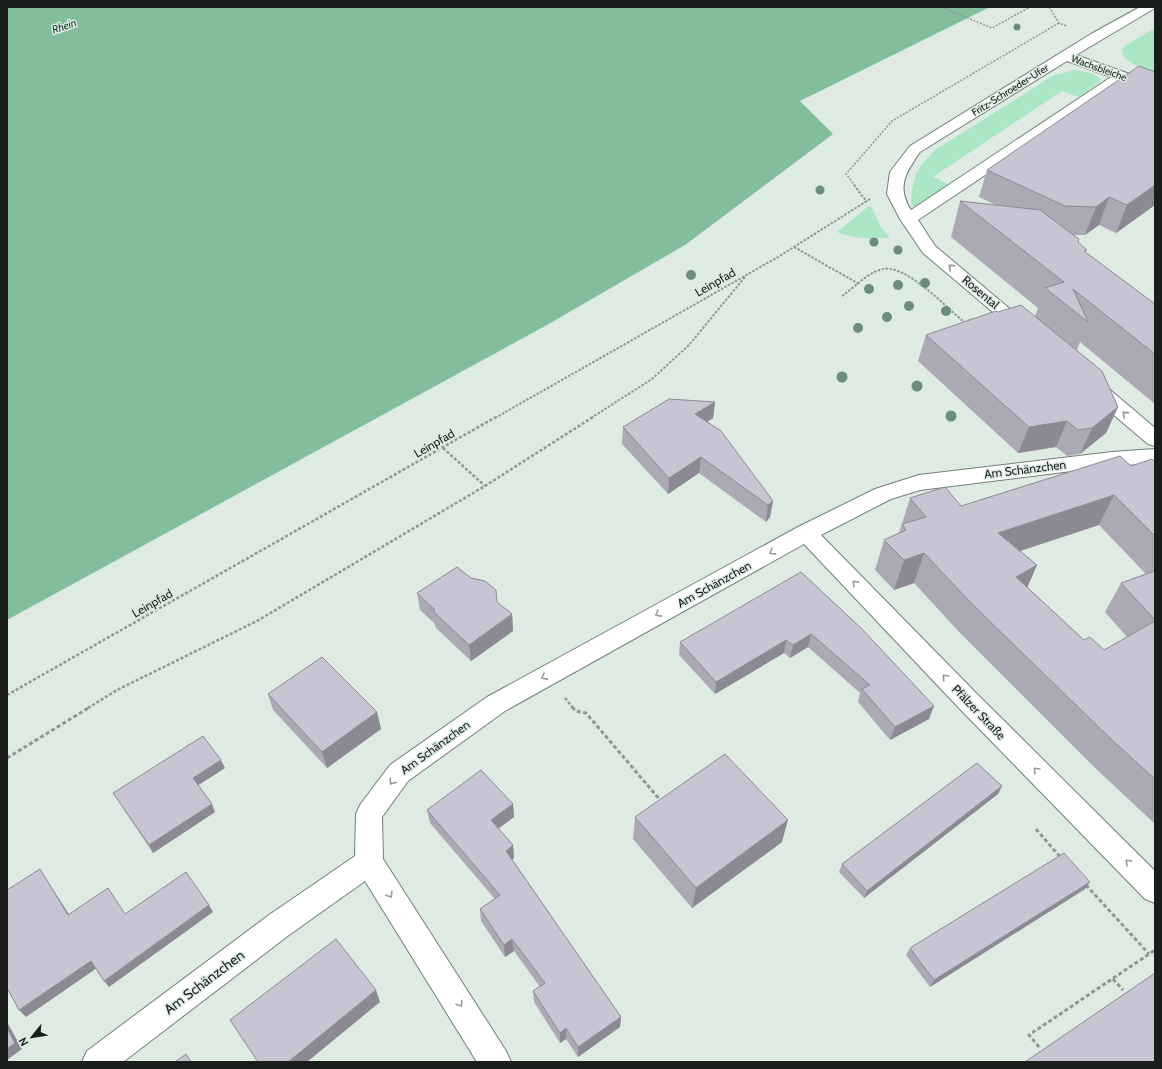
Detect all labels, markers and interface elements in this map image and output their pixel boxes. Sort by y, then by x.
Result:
water label: Rhein [50,15,78,37]
street label: Wachsbleiche [1069,52,1129,84]
street label: Fritz-Schroeder-Ufer [969,61,1051,119]
street label: Leinpfad [692,264,738,300]
one-way arrow [948,265,955,272]
street label: Rosental [959,272,1003,312]
one-way arrow [1123,412,1130,419]
street label: Leinpfad [411,425,457,461]
street label: Am Schänzchen [983,457,1067,481]
one-way arrow [769,547,776,554]
street label: Am Schänzchen [674,557,754,611]
one-way arrow [852,580,860,588]
street label: Leinpfad [129,585,175,621]
one-way arrow [655,610,662,617]
one-way arrow [541,672,549,680]
one-way arrow [942,674,950,682]
street label: Pfälzer Straße [949,681,1009,743]
street label: Am Schänzchen [397,717,473,777]
one-way arrow [1033,767,1041,775]
one-way arrow [389,778,397,785]
one-way arrow [1125,859,1132,867]
one-way arrow [385,890,392,897]
street label: Am Schänzchen [160,946,248,1018]
one-way arrow [455,1000,463,1007]
north arrow [12,1017,52,1057]
text: N [15,1035,31,1049]

